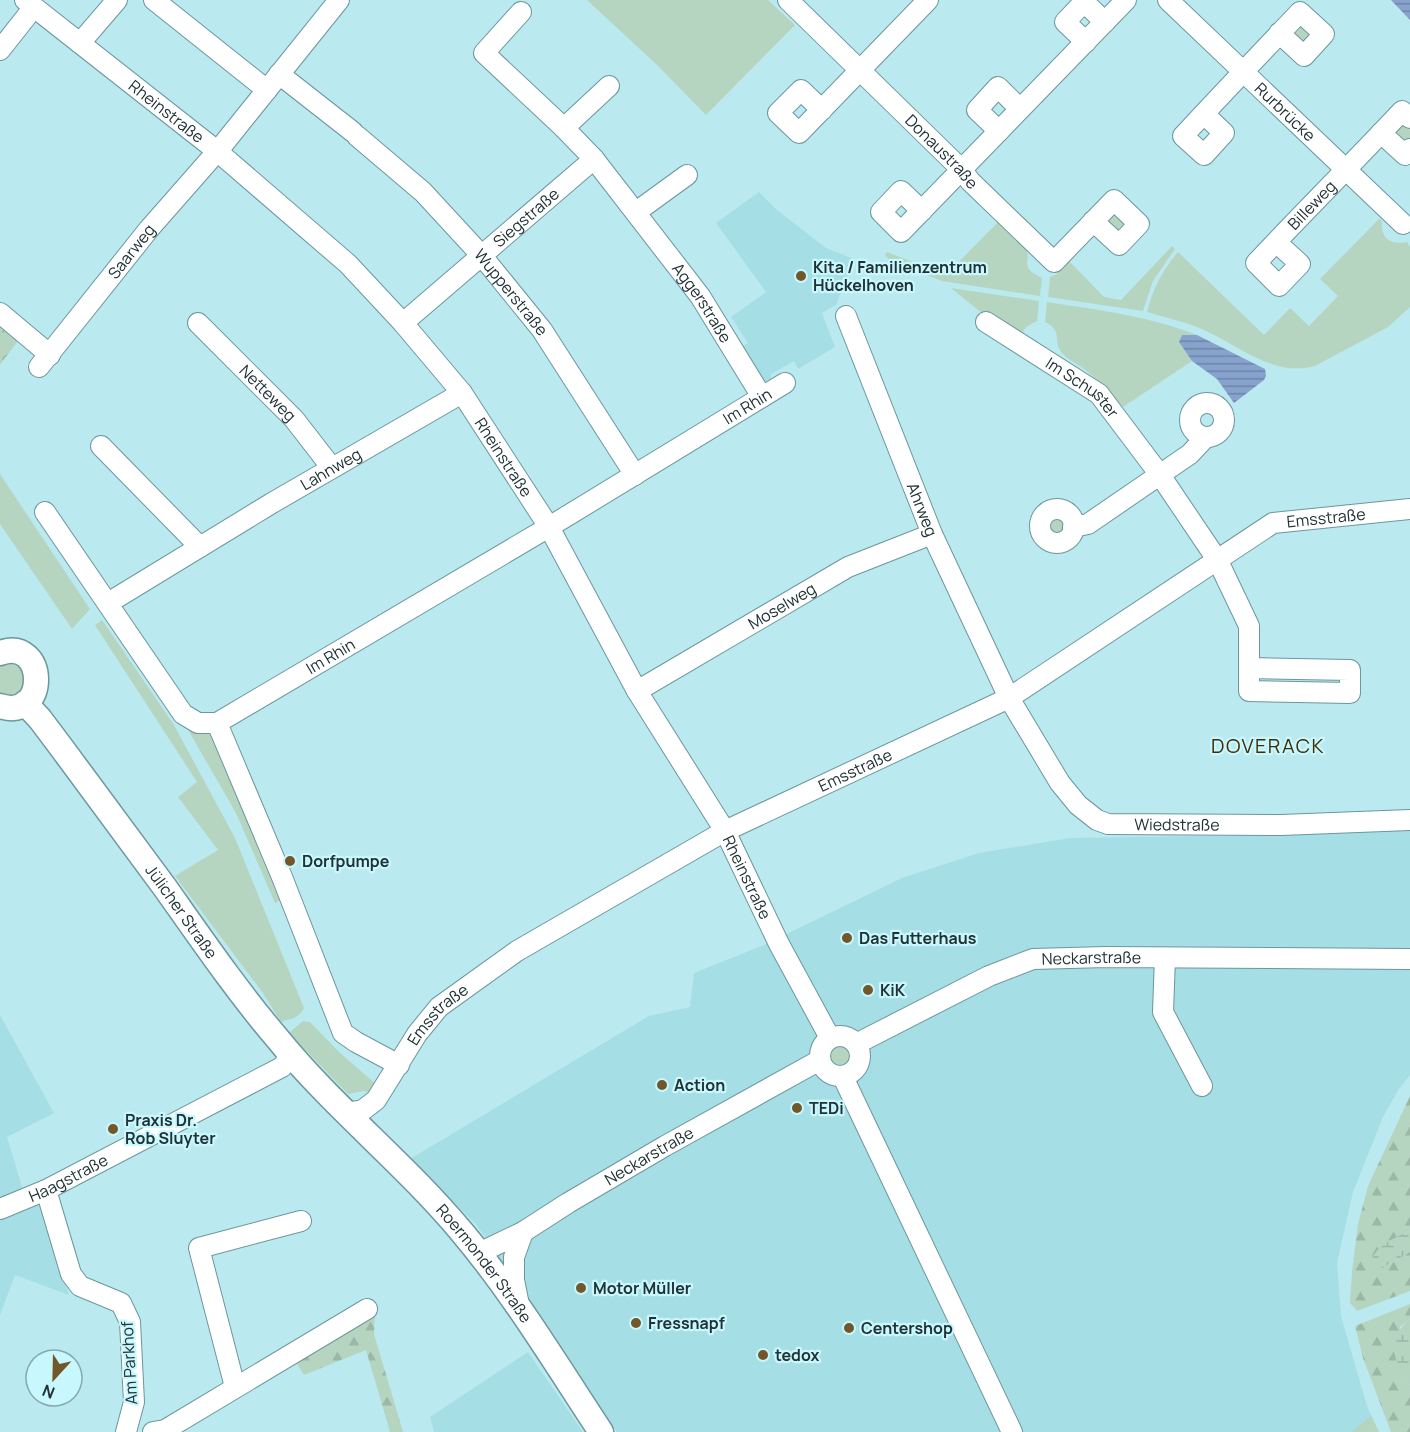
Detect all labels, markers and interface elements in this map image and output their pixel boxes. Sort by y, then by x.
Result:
street label: Rheinstraße [124,75,209,148]
street label: Rurbrücke [1250,78,1320,146]
street label: Donaustraße [900,109,983,194]
street label: Billeweg [1283,175,1341,234]
street label: Siegstraße [488,183,564,252]
street label: Saarweg [103,219,160,283]
street label: Wupperstraße [469,244,553,340]
place label: Kita / Familienzentrum Hückelhoven [813,256,987,296]
street label: Aggerstraße [667,258,737,347]
marker: Kita / Familienzentrum Hückelhoven [794,269,808,283]
street label: Im Schuster [1042,352,1124,422]
street label: Netteweg [235,360,301,426]
street label: Im Rhin [719,383,776,429]
street label: Rheinstraße [470,413,537,501]
street label: Lahnweg [296,443,365,495]
street label: Ahrweg [902,479,943,540]
street label: Emsstraße [1286,503,1367,533]
street label: Moselweg [744,577,820,634]
street label: Im Rhin [302,633,359,679]
district label: DOVERACK [1211,732,1325,759]
street label: Emsstraße [815,743,896,797]
street label: Wiedstraße [1134,813,1220,836]
street label: Rheinstraße [718,832,777,923]
place label: Dorfpumpe [302,850,390,872]
marker: Dorfpumpe [283,854,297,868]
street label: Jülicher Straße [141,860,223,963]
place label: Das Futterhaus [859,927,977,949]
marker: Das Futterhaus [840,931,854,945]
street label: Neckarstraße [1041,946,1141,970]
street label: Emsstraße [402,979,473,1049]
place label: KiK [880,979,906,1001]
marker: KiK [861,983,875,997]
place label: Action [674,1074,725,1096]
marker: Action [655,1078,669,1092]
place label: TEDi [809,1097,844,1119]
marker: TEDi [790,1101,804,1115]
place label: Praxis Dr. Rob Sluyter [125,1109,216,1149]
street label: Neckarstraße [600,1121,697,1190]
marker: Praxis Dr. Rob Sluyter [106,1122,120,1136]
street label: Haagstraße [25,1149,112,1207]
street label: Roermonder Straße [431,1199,537,1327]
place label: Motor Müller [593,1277,691,1299]
marker: Motor Müller [574,1281,588,1295]
place label: Fressnapf [648,1312,725,1334]
marker: Fressnapf [629,1316,643,1330]
place label: Centershop [861,1317,953,1339]
street label: Am Parkhof [116,1320,142,1405]
marker: Centershop [842,1321,856,1335]
place label: tedox [775,1344,820,1366]
north arrow [24,1348,84,1408]
marker: tedox [756,1348,770,1362]
text: N [39,1380,58,1404]

